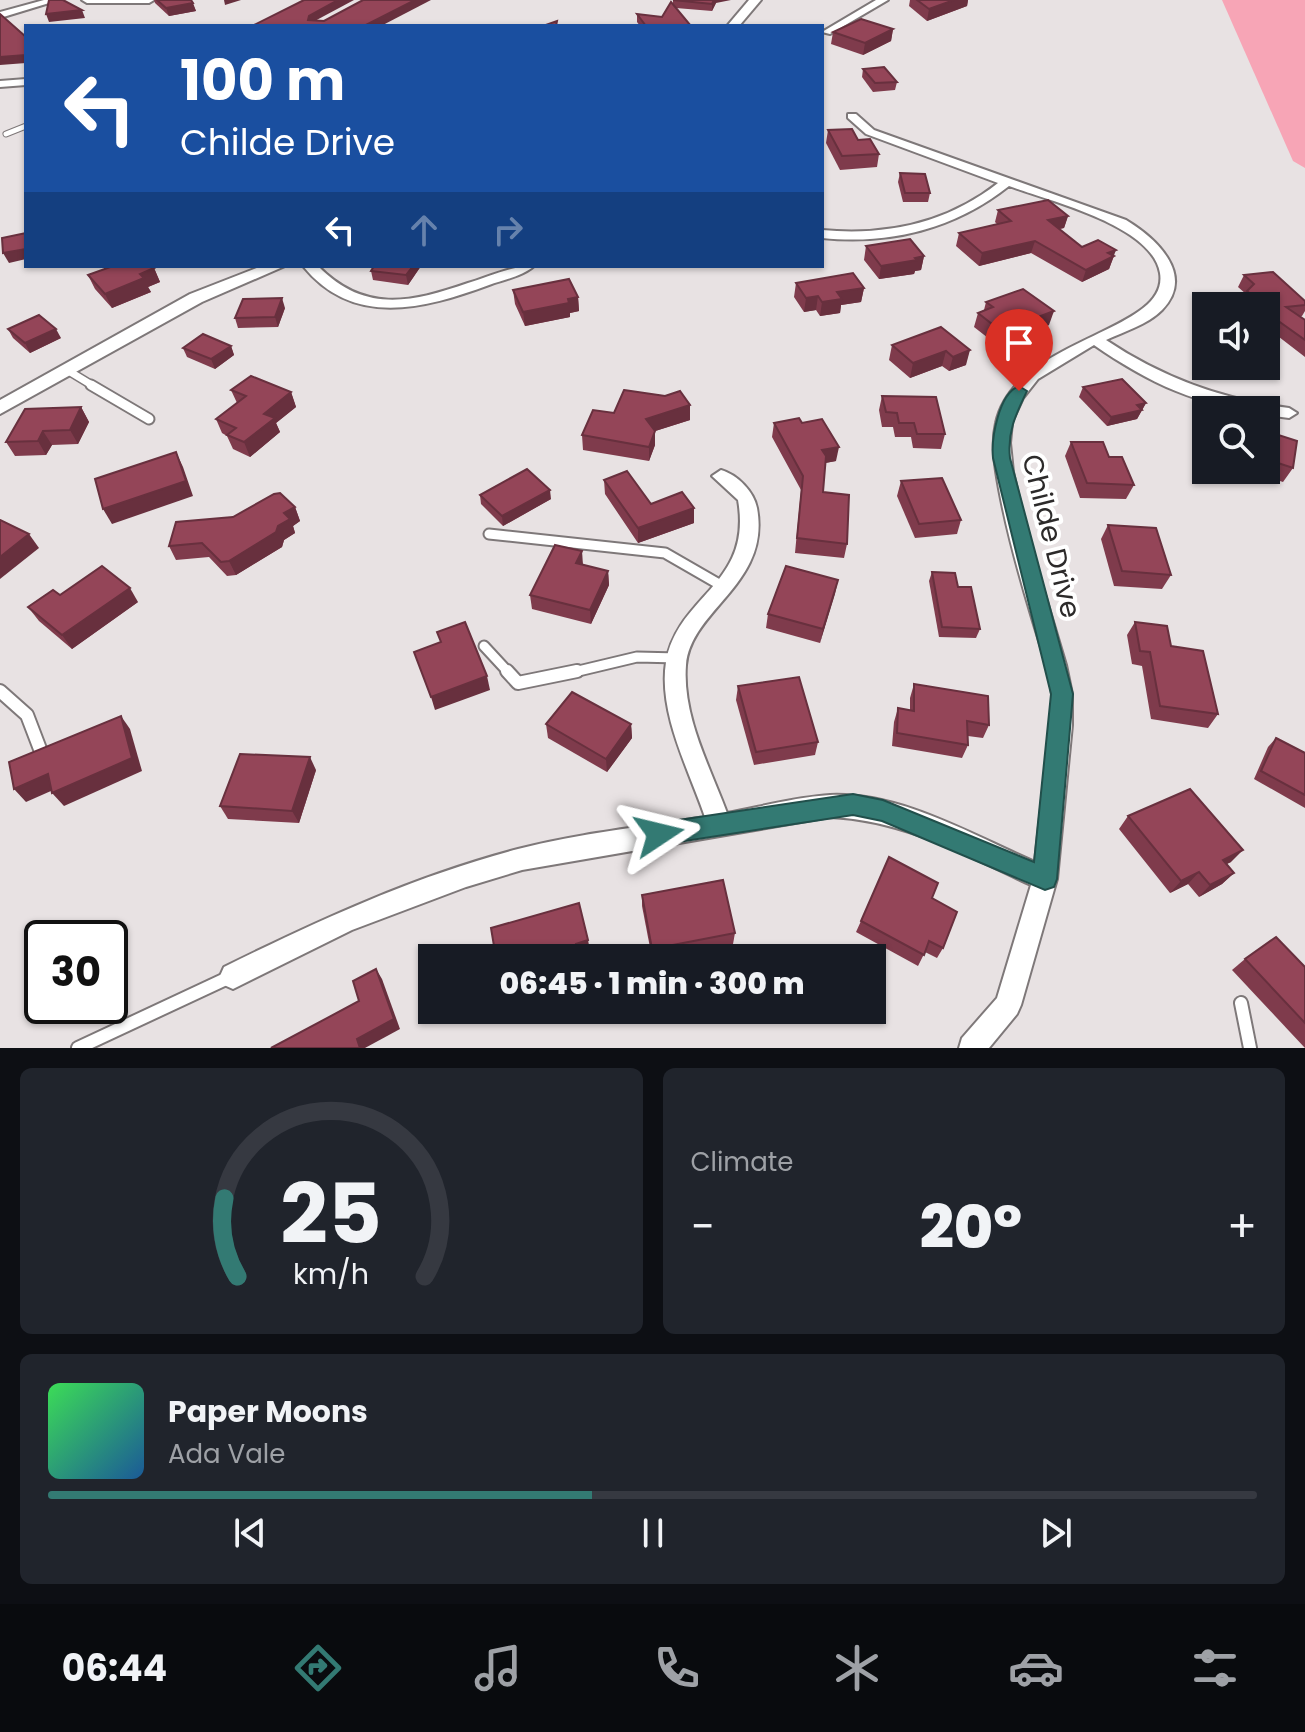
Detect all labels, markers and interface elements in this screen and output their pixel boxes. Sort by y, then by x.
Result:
text: 100 m [180,41,345,120]
icon: left [48,56,152,160]
text: Childe Drive [180,117,395,168]
icon: left [318,208,362,252]
icon: ahead [402,208,446,252]
icon: right [486,208,530,252]
map controls [1192,292,1280,484]
button: sound [1192,292,1280,380]
pin [985,309,1053,391]
icon: arrive [997,321,1041,365]
button: search [1192,396,1280,484]
street label: Childe Drive [1012,450,1091,622]
position arrow [617,792,701,876]
speed limit sign: 30 [24,920,128,1024]
text: 06:45 · 1 min · 300 m [499,962,805,1005]
text: Climate [691,1144,793,1180]
text: 25 [280,1156,382,1272]
text: 20° [920,1185,1022,1269]
text: − [691,1196,715,1257]
text: + [1227,1196,1257,1257]
text: km/h [293,1254,369,1294]
text: Paper Moons [168,1390,368,1433]
text: Ada Vale [168,1436,285,1472]
icon: previous [228,1511,272,1555]
icon: pause [631,1511,675,1555]
icon: next [1034,1511,1078,1555]
icon: directions [290,1640,346,1696]
icon: music [470,1640,526,1696]
icon: phone [649,1640,705,1696]
icon: climate [829,1640,885,1696]
icon: car [1008,1640,1064,1696]
icon: filters [1187,1640,1243,1696]
text: 06:44 [62,1643,167,1694]

